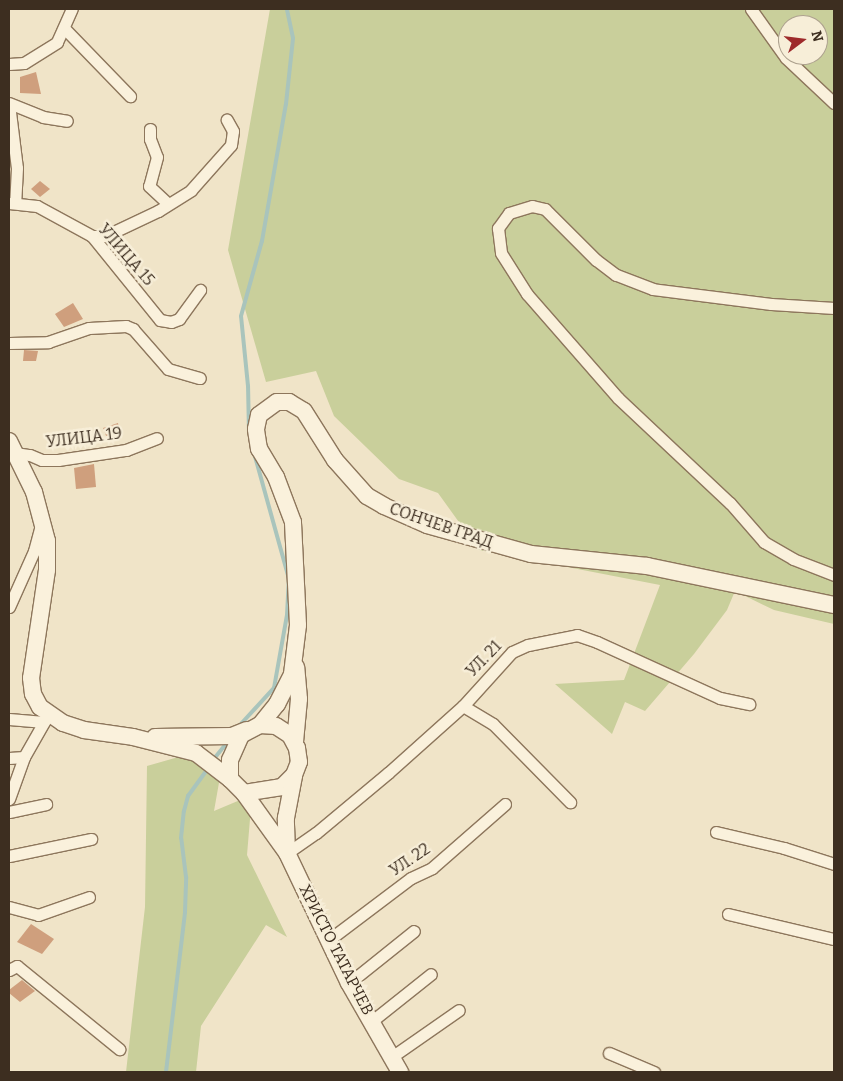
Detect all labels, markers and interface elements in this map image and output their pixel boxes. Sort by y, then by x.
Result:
north arrow [778,15,828,65]
text: N [807,29,827,44]
street label: УЛИЦА 15 [94,220,158,290]
street label: УЛИЦА 19 [45,424,123,452]
street label: СОНЧЕВ ГРАД [387,499,495,553]
street label: УЛ. 21 [462,637,506,681]
street label: УЛ. 22 [386,840,434,880]
street label: ХРИСТО ТАТАРЧЕВ [295,882,377,1018]

